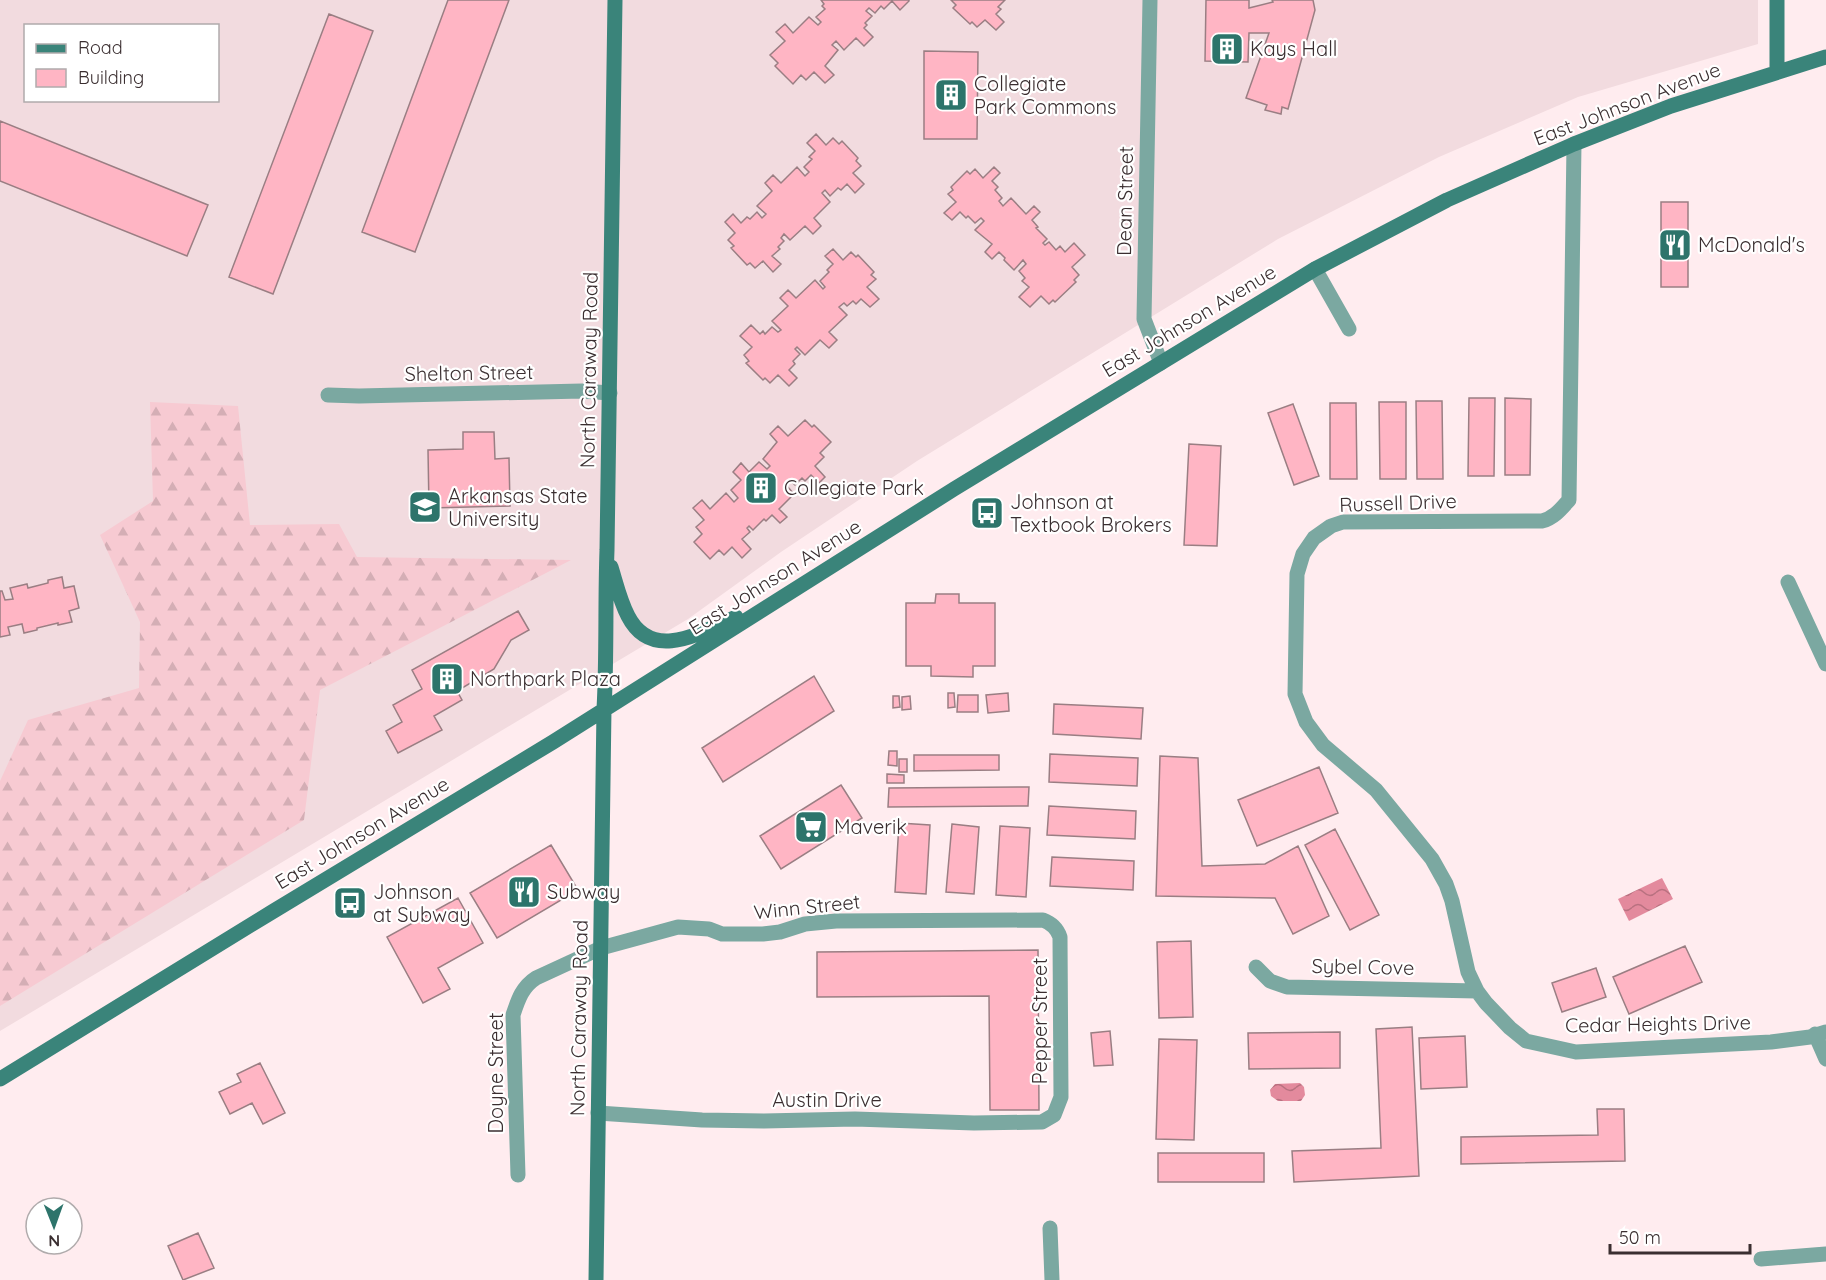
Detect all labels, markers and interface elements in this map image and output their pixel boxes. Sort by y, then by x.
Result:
legend [24,24,219,102]
building icon: Kays Hall [1209,31,1245,67]
text: Road [78,36,123,59]
place label: Kays Hall [1250,36,1337,61]
street label: East Johnson Avenue [1530,56,1724,151]
text: Building [78,66,144,89]
place label: Collegiate Park Commons [974,71,1116,119]
building icon: Collegiate Park Commons [933,77,969,113]
street label: Dean Street [1111,146,1138,256]
restaurant icon: McDonald's [1657,227,1693,263]
place label: McDonald's [1698,232,1805,257]
street label: East Johnson Avenue [1097,259,1280,382]
street label: North Caraway Road [574,272,603,468]
street label: Shelton Street [404,359,534,386]
building icon: Collegiate Park [743,470,779,506]
place label: Collegiate Park [784,475,924,500]
place label: Arkansas State University [448,483,588,531]
street label: Russell Drive [1339,488,1457,517]
school or university icon: Arkansas State University [407,489,443,525]
place label: Johnson at Textbook Brokers [1010,489,1172,537]
bus stop icon: Johnson at Textbook Brokers [969,495,1005,531]
street label: East Johnson Avenue [684,513,865,640]
building icon: Northpark Plaza [429,661,465,697]
place label: Northpark Plaza [470,666,621,691]
street label: East Johnson Avenue [270,771,453,894]
supermarket icon: Maverik [793,809,829,845]
place label: Maverik [834,814,907,839]
restaurant icon: Subway [506,874,542,910]
place label: Johnson at Subway [373,879,471,927]
place label: Subway [547,879,620,904]
bus stop icon: Johnson at Subway [332,885,368,921]
street label: Winn Street [753,888,862,925]
street label: North Caraway Road [564,920,593,1116]
street label: Sybel Cove [1311,953,1415,980]
street label: Pepper Street [1027,958,1052,1084]
street label: Cedar Heights Drive [1565,1009,1751,1038]
street label: Doyne Street [483,1012,508,1133]
street label: Austin Drive [772,1087,882,1112]
north arrow [24,1196,84,1256]
scale bar [1610,1217,1750,1255]
text: 50 m [1619,1226,1661,1249]
text: N [48,1231,60,1251]

